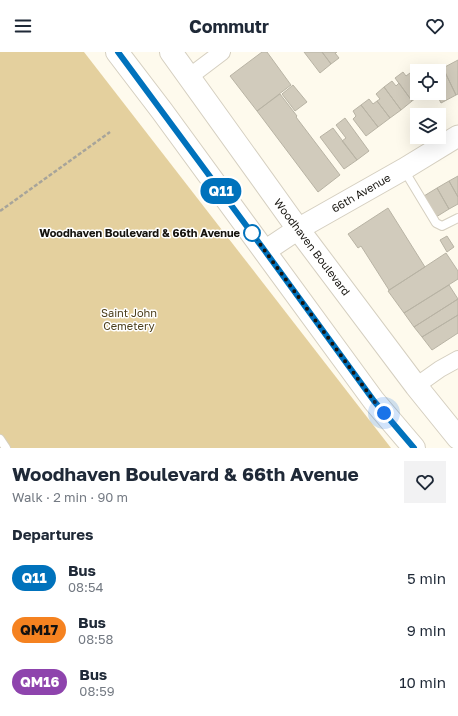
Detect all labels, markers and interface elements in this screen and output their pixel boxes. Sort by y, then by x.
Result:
icon: menu [12,15,34,37]
text: Commutr [189,15,269,37]
icon: heart [424,15,446,37]
map controls [410,64,446,144]
button: locate [410,64,446,100]
button: layers [410,108,446,144]
street label: 66th Avenue [329,170,393,215]
line badge: Q11 [198,178,244,204]
text: Q11 [208,182,234,199]
street label: Woodhaven Boulevard [272,196,353,298]
marker: Woodhaven Boulevard & 66th Avenue [243,224,261,242]
place label: Woodhaven Boulevard & 66th Avenue [39,226,240,239]
park label: Saint John Cemetery [101,306,157,332]
your location [374,403,394,423]
button: heart [404,461,446,503]
text: Woodhaven Boulevard & 66th Avenue [12,462,359,485]
text: Walk · 2 min · 90 m [12,489,128,505]
text: Departures [12,525,93,543]
text: Bus [68,561,96,579]
text: Q11 [21,569,47,586]
text: 5 min [407,569,446,587]
text: 08:54 [68,579,103,595]
text: Bus [78,613,106,631]
text: QM17 [20,621,58,638]
text: 9 min [407,621,446,639]
text: 08:58 [78,631,113,647]
text: Bus [79,665,107,683]
text: QM16 [20,673,59,690]
text: 10 min [399,673,446,691]
text: 08:59 [79,683,115,699]

